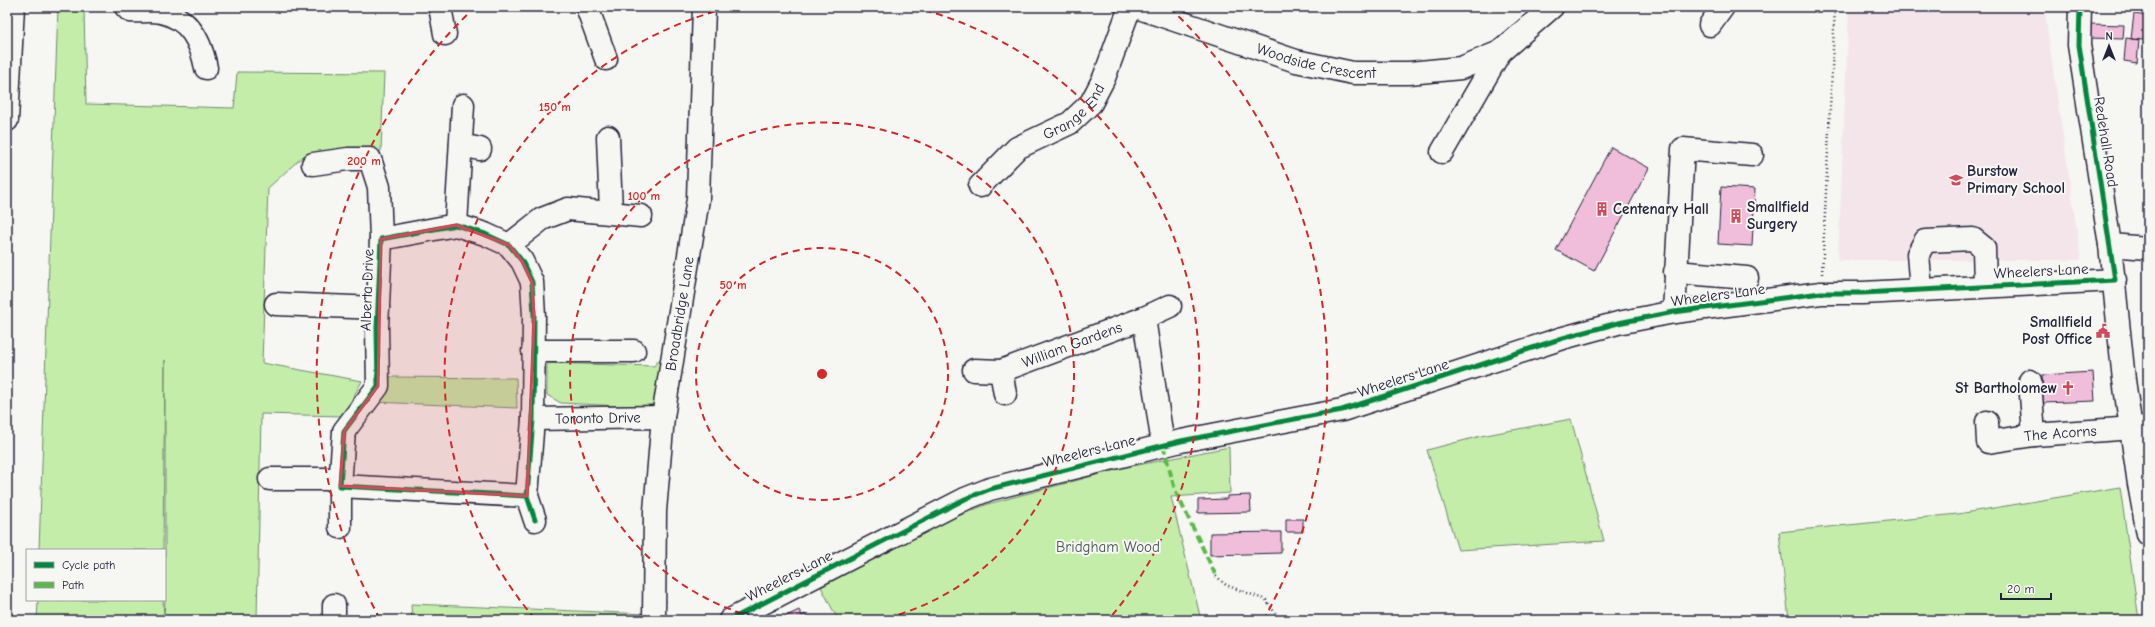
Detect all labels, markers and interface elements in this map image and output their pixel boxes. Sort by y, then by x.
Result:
north arrow [2089,26,2129,66]
text: N [2105,30,2113,43]
street label: Woodside Crescent [1254,39,1377,82]
street label: Grange End [1040,81,1108,143]
street label: Redehall Road [2090,95,2122,189]
text: 150 m [539,100,571,114]
text: 200 m [347,154,381,168]
place label: Burstow Primary School [1967,162,2065,197]
school or university icon: Burstow Primary School [1948,172,1964,188]
text: 100 m [628,189,660,203]
place label: Smallfield Surgery [1747,198,1809,233]
place label: Centenary Hall [1613,200,1709,218]
building icon: Centenary Hall [1594,201,1610,217]
building icon: Smallfield Surgery [1728,208,1744,224]
street label: Alberta Drive [357,248,377,331]
street label: Broadbridge Lane [662,255,698,372]
street label: Wheelers Lane [1993,260,2089,282]
text: 50 m [719,278,747,292]
street label: Wheelers Lane [1670,279,1767,311]
place label: Smallfield Post Office [2022,313,2092,348]
street label: William Gardens [1019,318,1125,372]
public building icon: Smallfield Post Office [2095,323,2111,339]
street label: Wheelers Lane [1355,355,1451,401]
centre of rings [815,367,829,381]
place label: St Bartholomew [1955,379,2057,397]
church icon: St Bartholomew [2060,380,2076,396]
street label: Toronto Drive [555,408,641,428]
street label: The Acorns [2023,422,2097,445]
street label: Wheelers Lane [1041,431,1138,471]
park label: Bridgham Wood [1056,538,1160,556]
street label: Wheelers Lane [743,546,836,606]
legend [26,549,166,601]
text: Cycle path [62,558,115,572]
scale bar [2001,575,2051,601]
text: Path [62,578,84,592]
text: 20 m [2007,582,2035,596]

